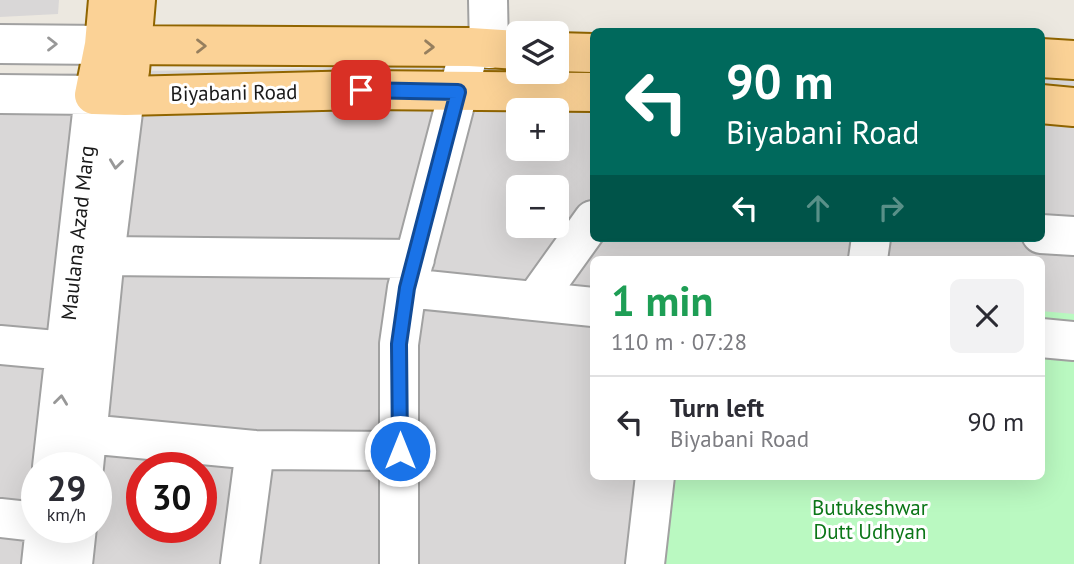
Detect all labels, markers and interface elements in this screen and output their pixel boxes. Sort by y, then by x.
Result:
map controls [506,21,569,238]
button: layers [506,21,569,84]
one-way arrow [47,36,58,52]
one-way arrow [196,38,207,54]
one-way arrow [423,39,434,54]
text: 90 m [726,49,833,113]
icon: left [611,56,702,147]
pin [331,60,391,120]
icon: arrive [342,71,380,109]
street label: Biyabani Road [170,78,298,107]
button: + [506,98,569,161]
text: Biyabani Road [726,111,920,153]
street label: Maulana Azad Marg [55,144,100,322]
one-way arrow [109,158,124,170]
button: − [506,175,569,238]
icon: left [726,189,764,227]
icon: ahead [799,189,837,227]
icon: right [872,189,910,227]
text: 1 min [611,273,713,328]
button: close [950,279,1024,353]
text: 110 m · 07:28 [611,327,747,356]
text: Turn left [670,391,764,424]
one-way arrow [53,394,68,405]
icon: left [611,403,649,441]
text: 90 m [968,405,1024,438]
position arrow [363,414,437,488]
text: Biyabani Road [670,424,809,453]
speed limit sign: 30 [126,452,217,543]
text: 29 [47,465,86,511]
park label: Butukeshwar Dutt Udhyan [812,494,928,545]
text: km/h [47,503,86,526]

